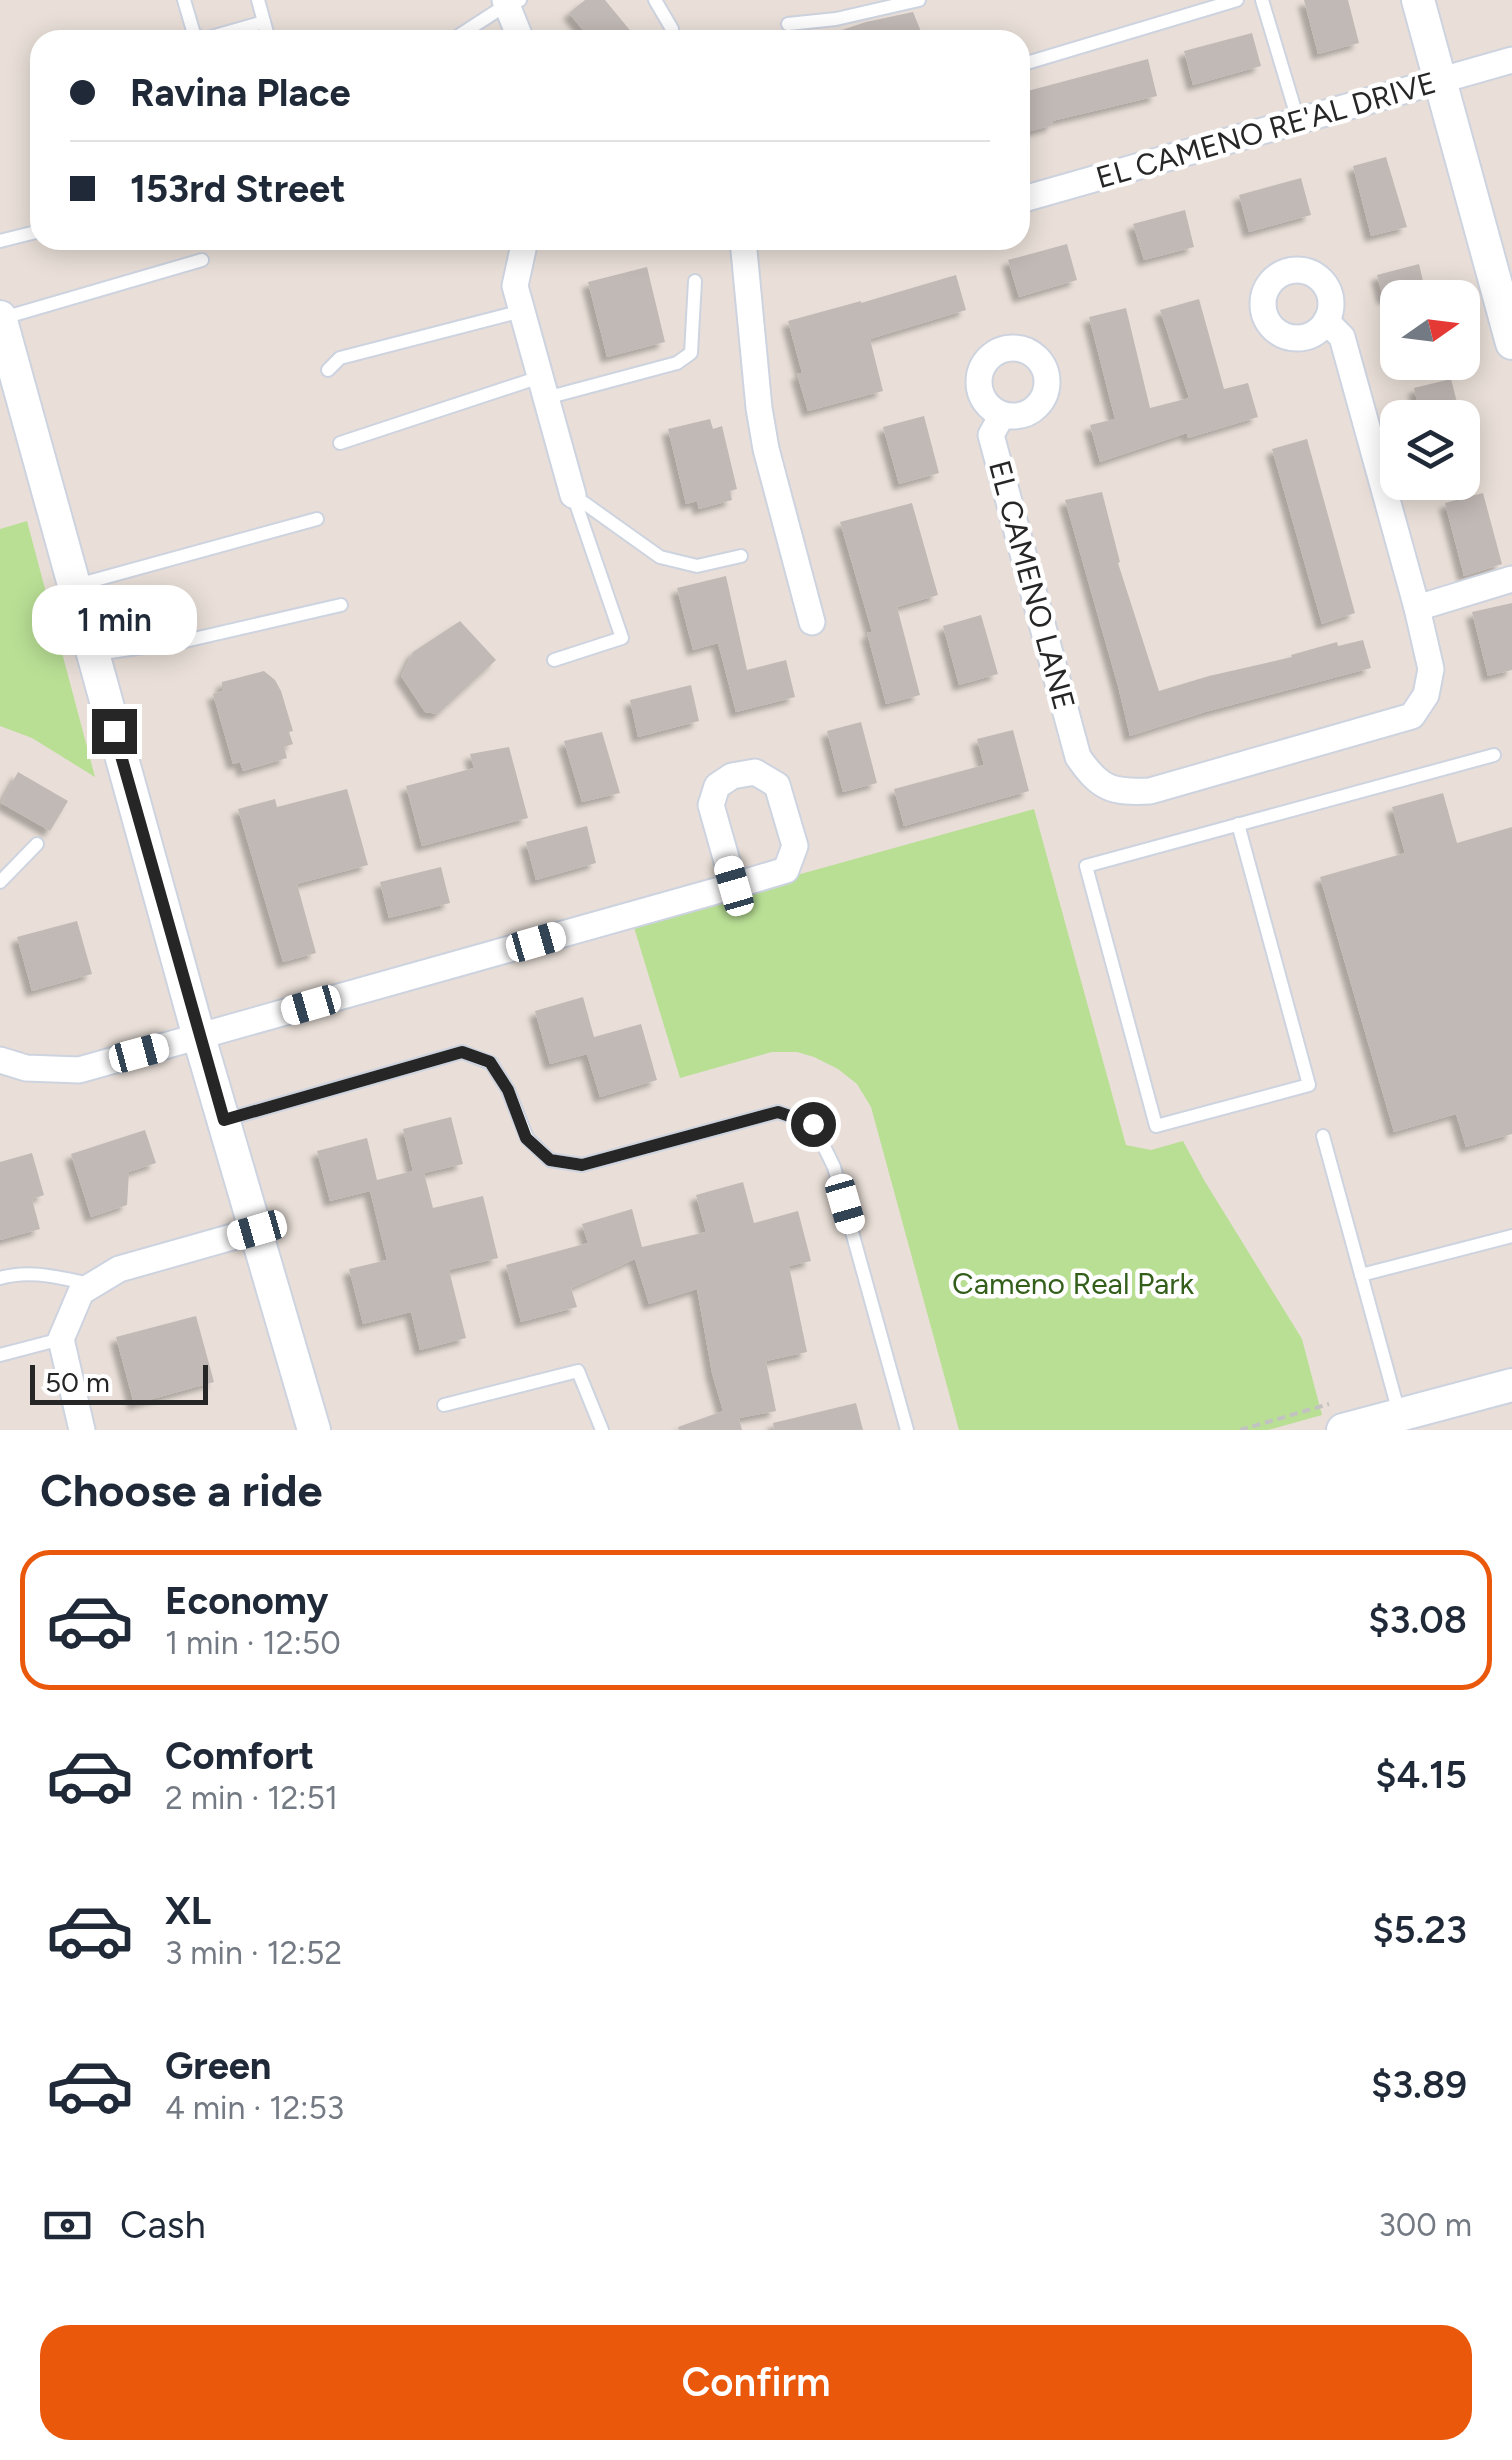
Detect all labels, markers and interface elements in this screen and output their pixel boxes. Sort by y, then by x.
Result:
street label: EL CAMENO RE'AL DRIVE [1092,64,1440,196]
text: Ravina Place [130,70,351,116]
text: 153rd Street [130,166,345,212]
north arrow [1380,280,1480,380]
map controls [1380,280,1480,500]
button: layers [1380,400,1480,500]
street label: EL CAMENO LANE [981,456,1083,714]
callout: 1 min [32,586,196,656]
text: 1 min [77,601,152,639]
route end [92,709,137,754]
car [711,853,757,919]
car [503,919,569,965]
car [278,982,344,1028]
car [106,1031,172,1075]
route start [791,1102,836,1147]
car [822,1171,868,1237]
car [224,1207,290,1253]
park label: Cameno Real Park [952,1265,1194,1302]
scale bar [30,1360,208,1404]
text: 50 m [45,1365,110,1399]
text: Choose a ride [40,1463,322,1517]
icon: car [45,1575,135,1665]
text: Economy [165,1578,328,1624]
text: $3.08 [1368,1597,1467,1643]
text: 1 min · 12:50 [165,1624,341,1662]
icon: car [45,1730,135,1820]
text: Comfort [165,1733,314,1779]
text: $4.15 [1375,1752,1467,1798]
text: 2 min · 12:51 [165,1779,338,1817]
icon: car [45,1885,135,1975]
text: XL [165,1888,211,1934]
text: $5.23 [1372,1907,1467,1953]
text: 3 min · 12:52 [165,1934,342,1972]
icon: car [45,2040,135,2130]
text: Green [165,2043,271,2089]
text: $3.89 [1371,2062,1467,2108]
text: 4 min · 12:53 [165,2089,344,2127]
icon: cash [40,2198,95,2253]
text: Cash [120,2202,206,2248]
text: 300 m [1378,2206,1472,2244]
button: Confirm [40,2325,1472,2440]

